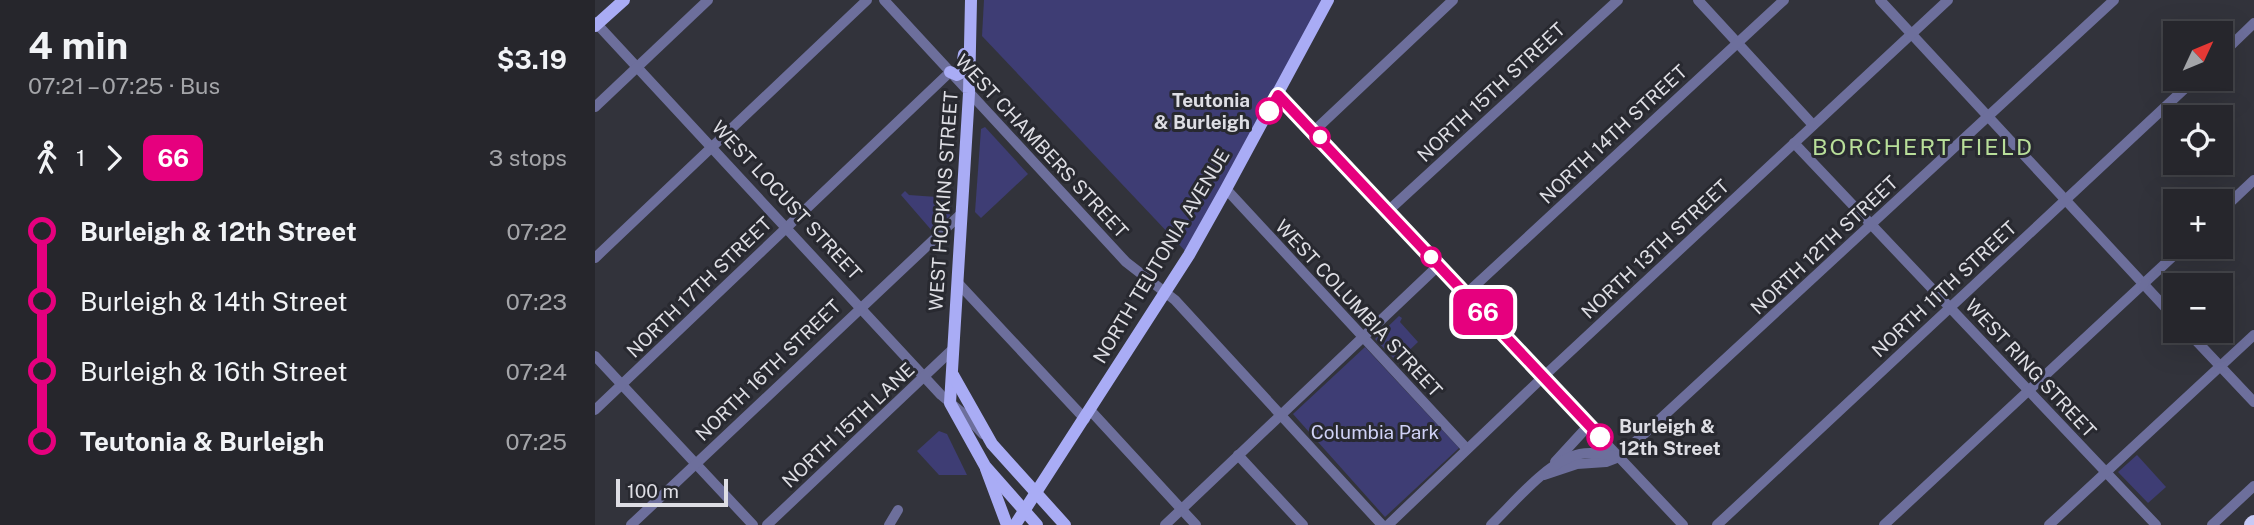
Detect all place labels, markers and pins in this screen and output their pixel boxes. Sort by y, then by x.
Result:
place label: Teutonia & Burleigh [1154,89,1250,133]
marker: Teutonia & Burleigh [1256,98,1282,124]
unlabelled marker [1310,127,1330,147]
unlabelled marker [1421,247,1441,267]
place label: Burleigh & 12th Street [1619,415,1721,459]
marker: Burleigh & 12th Street [1587,424,1613,450]

